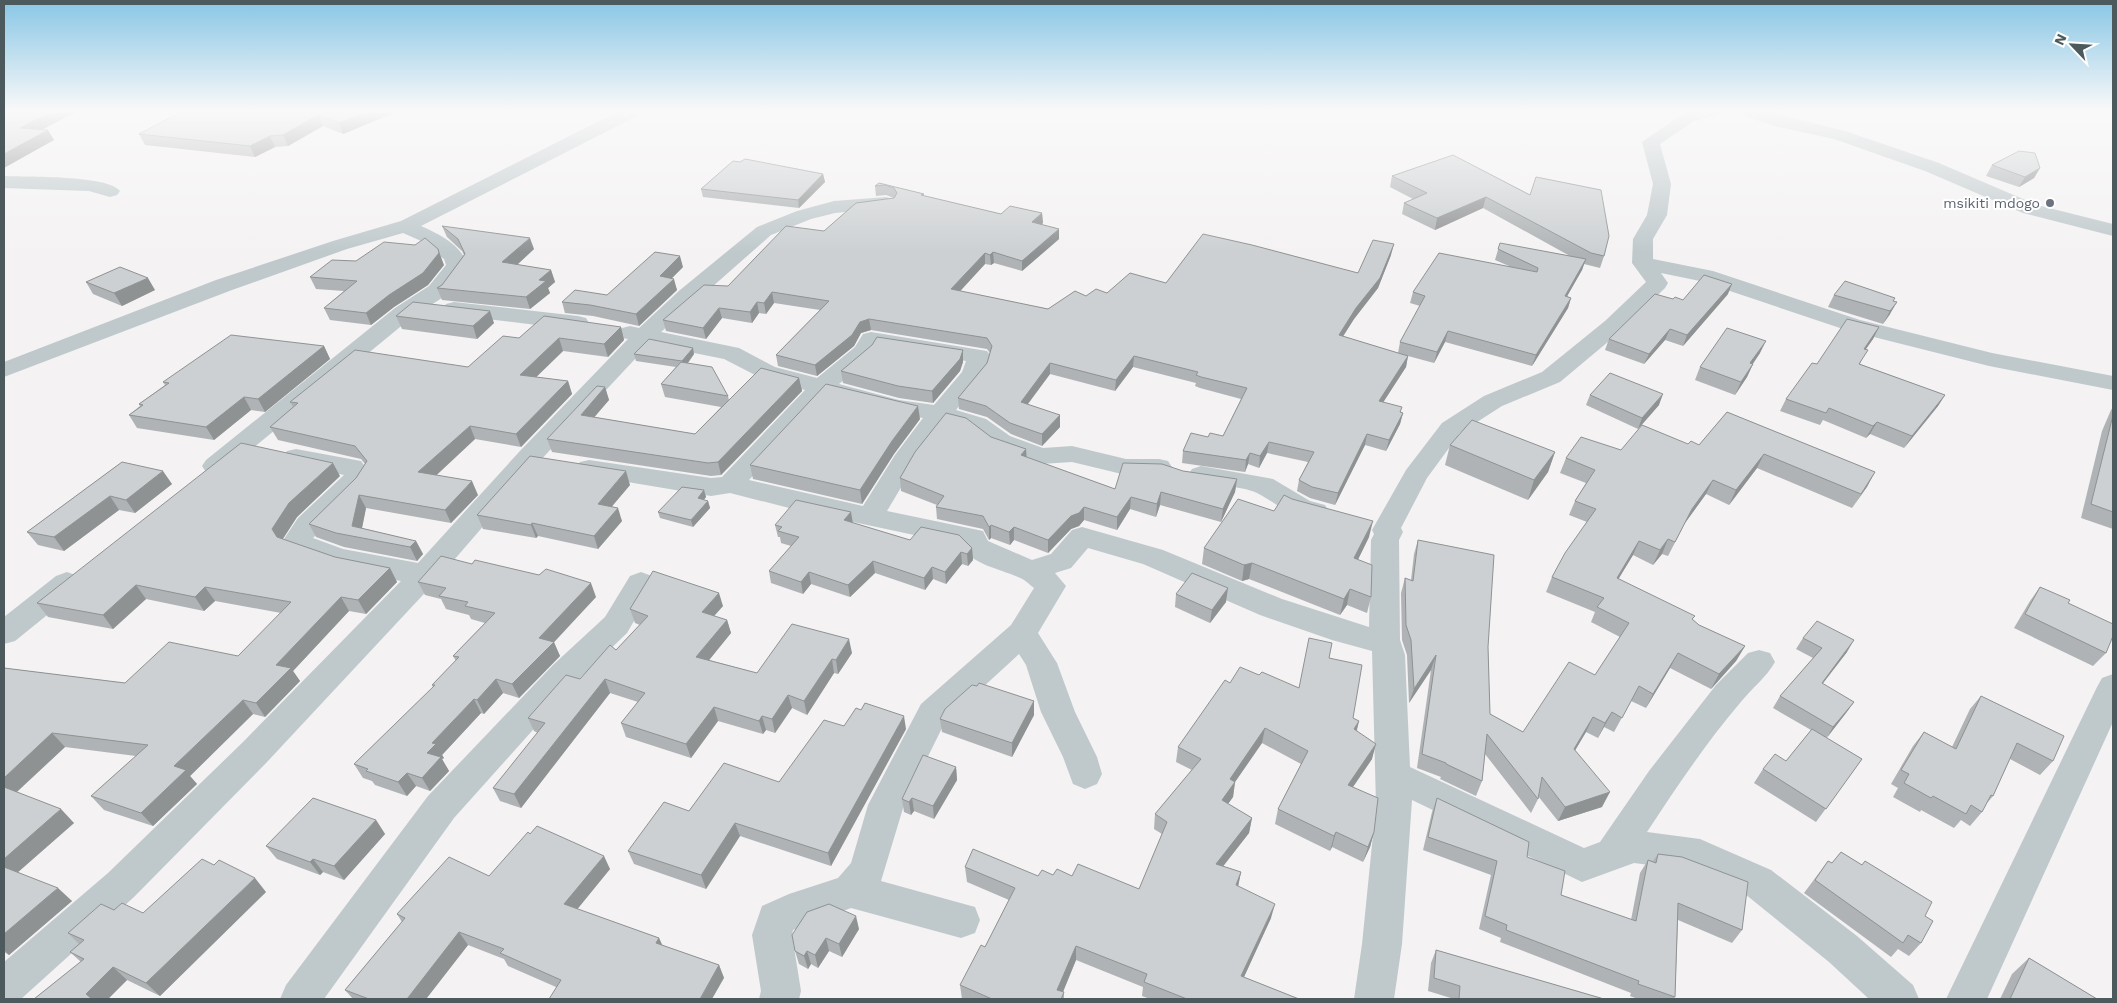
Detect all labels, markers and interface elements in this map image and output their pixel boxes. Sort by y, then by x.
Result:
north arrow [2047,20,2097,70]
text: N [2051,31,2070,48]
place label: msikiti mdogo [1943,195,2040,211]
marker: msikiti mdogo [2044,197,2056,209]

